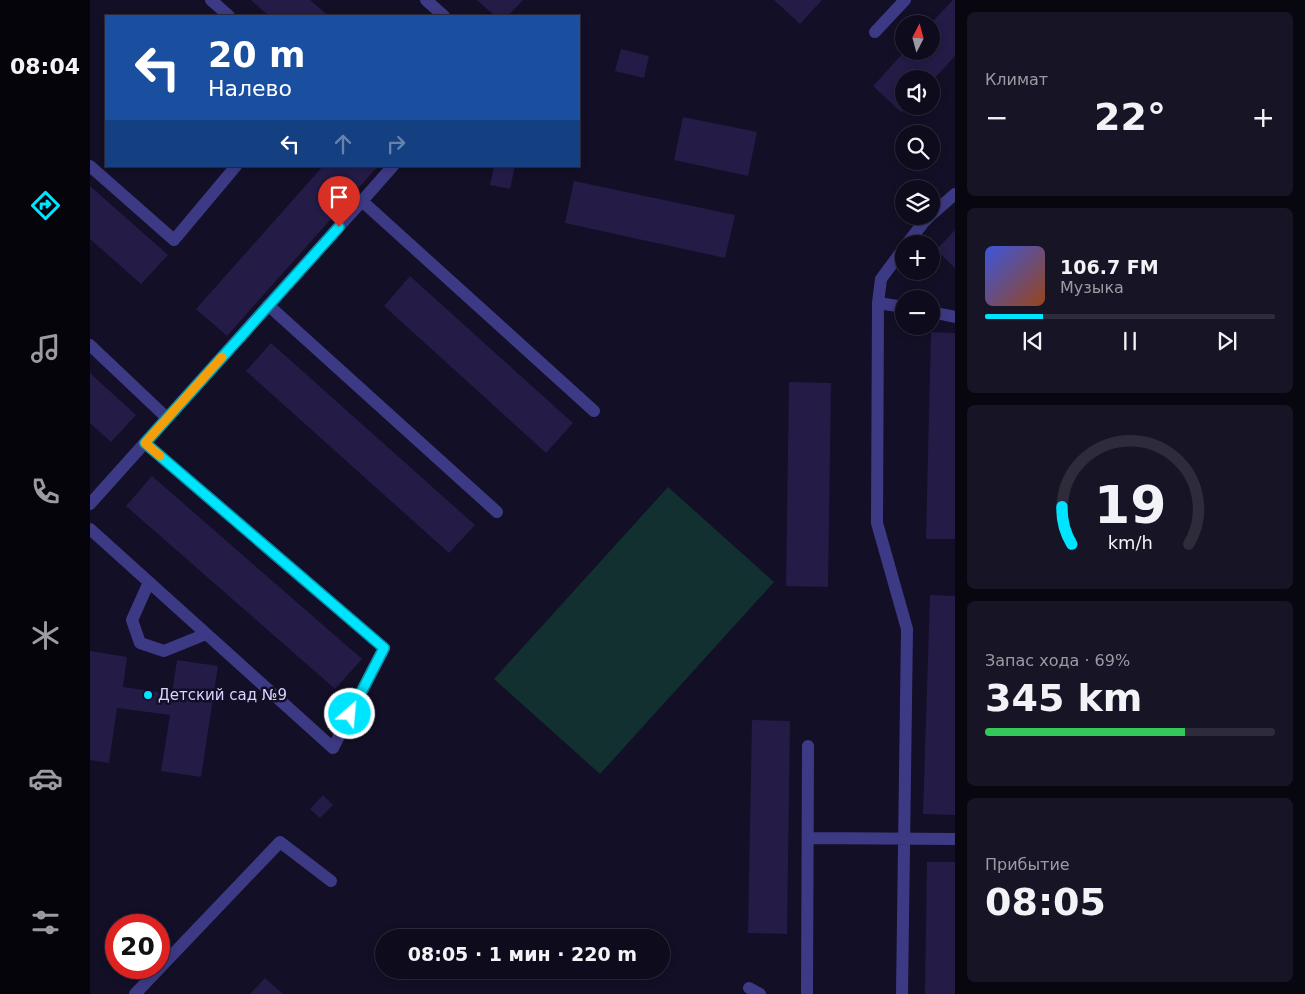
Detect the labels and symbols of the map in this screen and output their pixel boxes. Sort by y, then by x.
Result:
north arrow [895,15,940,60]
pin [318,176,360,227]
place label: Детский сад №9 [158,686,287,704]
position arrow [323,687,375,739]
marker: Детский сад №9 [142,689,154,701]
speed limit sign: 20 [105,914,170,979]

